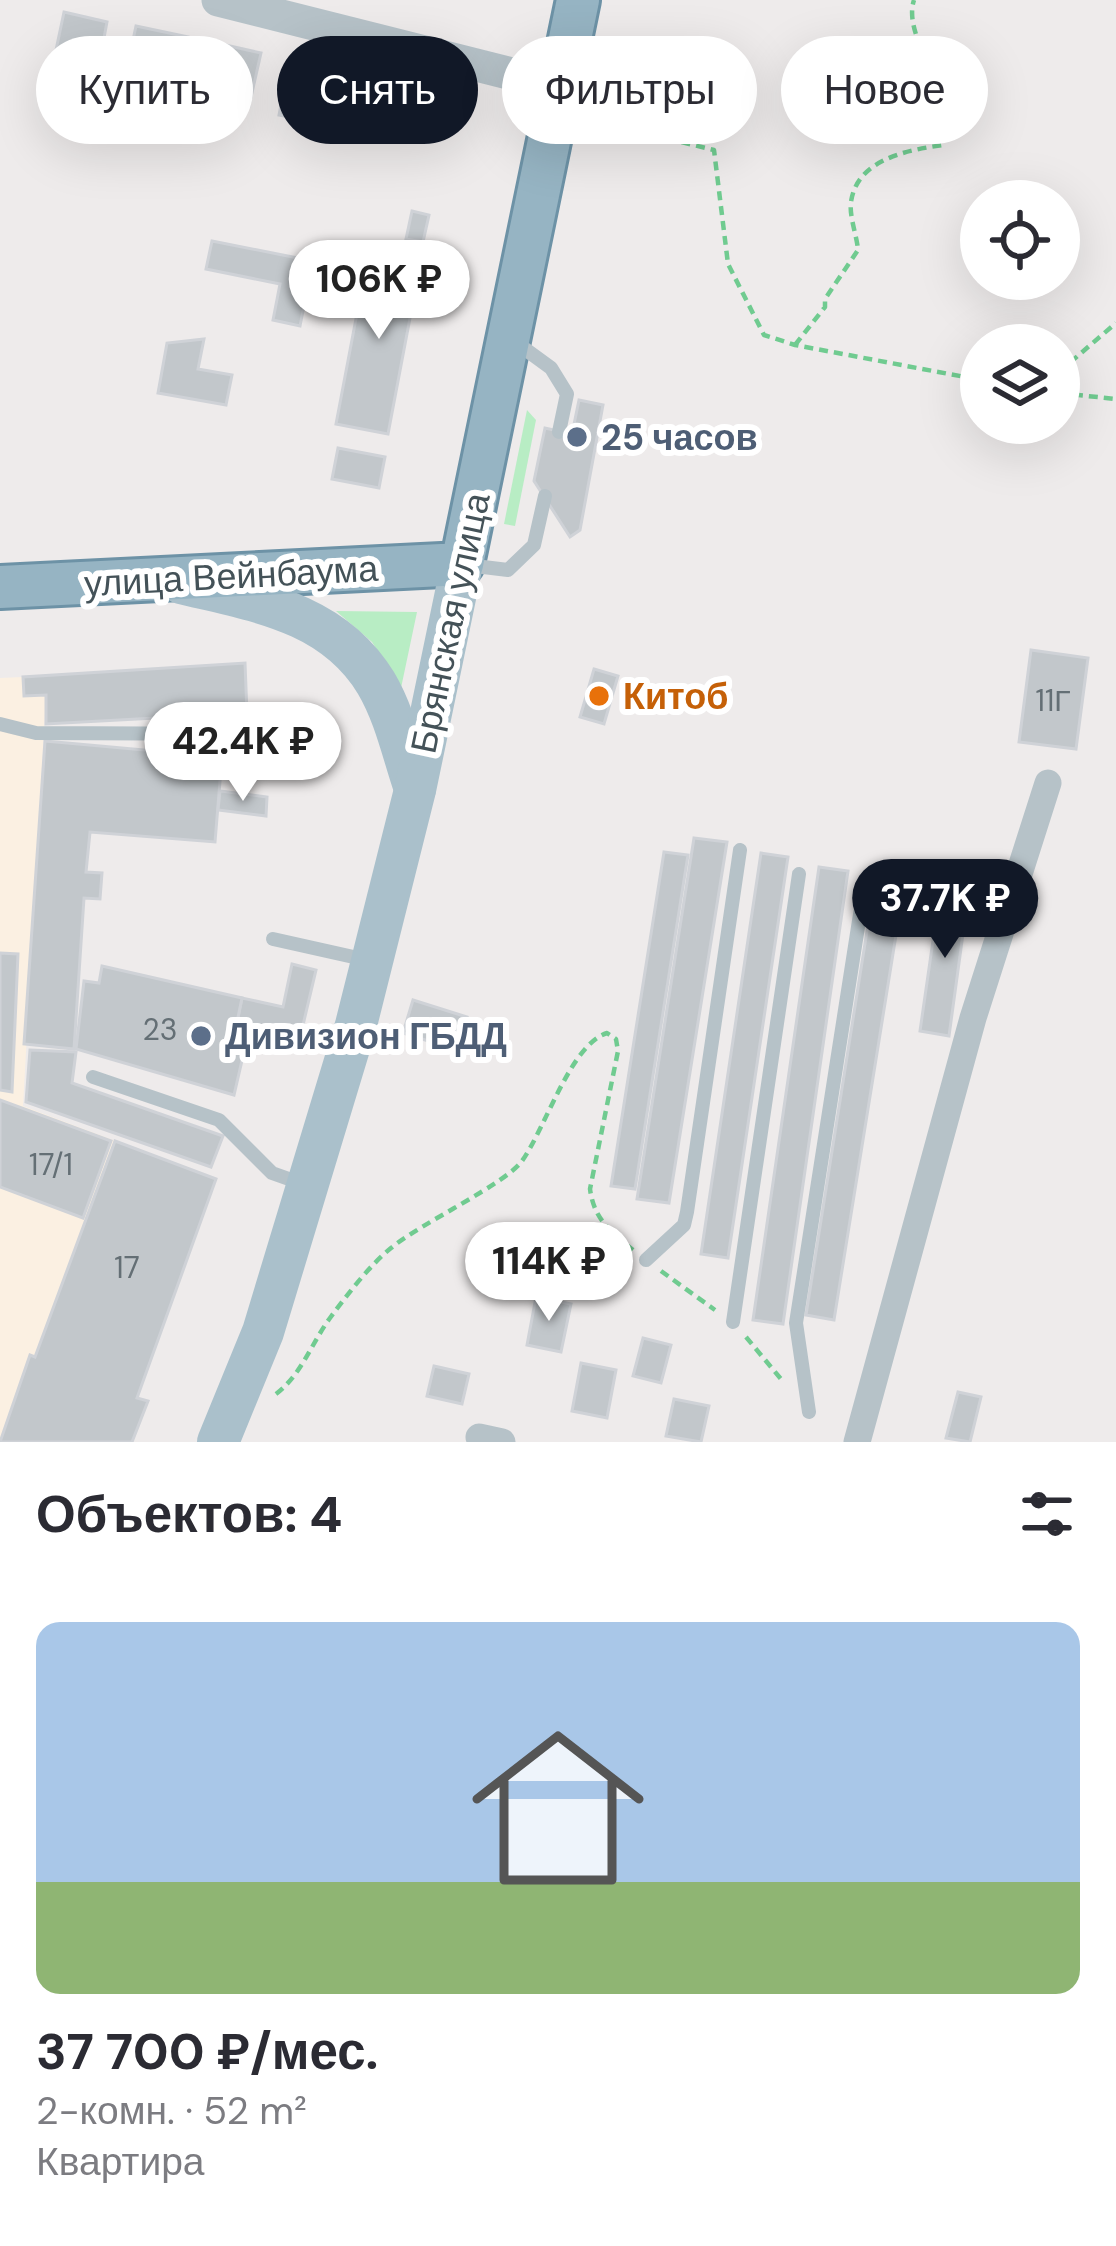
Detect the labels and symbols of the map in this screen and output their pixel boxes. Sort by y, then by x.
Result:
pin: 106K ₽ [281,240,477,342]
place label: 25 часов [601,414,758,461]
marker: 25 часов [564,424,590,450]
street label: Брянская улица [399,487,501,758]
street label: улица Вейнбаума [83,545,380,607]
place label: Китоб [623,673,729,720]
house number: 11Г [1036,681,1070,720]
marker: Китоб [586,683,612,709]
pin: 42.4K ₽ [132,702,354,804]
pin: 37.7K ₽ [834,859,1056,961]
house number: 23 [142,1010,178,1049]
place label: Дивизион ГБДД [225,1013,507,1060]
marker: Дивизион ГБДД [188,1023,214,1049]
house number: 17/1 [29,1145,73,1184]
pin: 114K ₽ [451,1222,647,1324]
house number: 17 [114,1248,140,1287]

